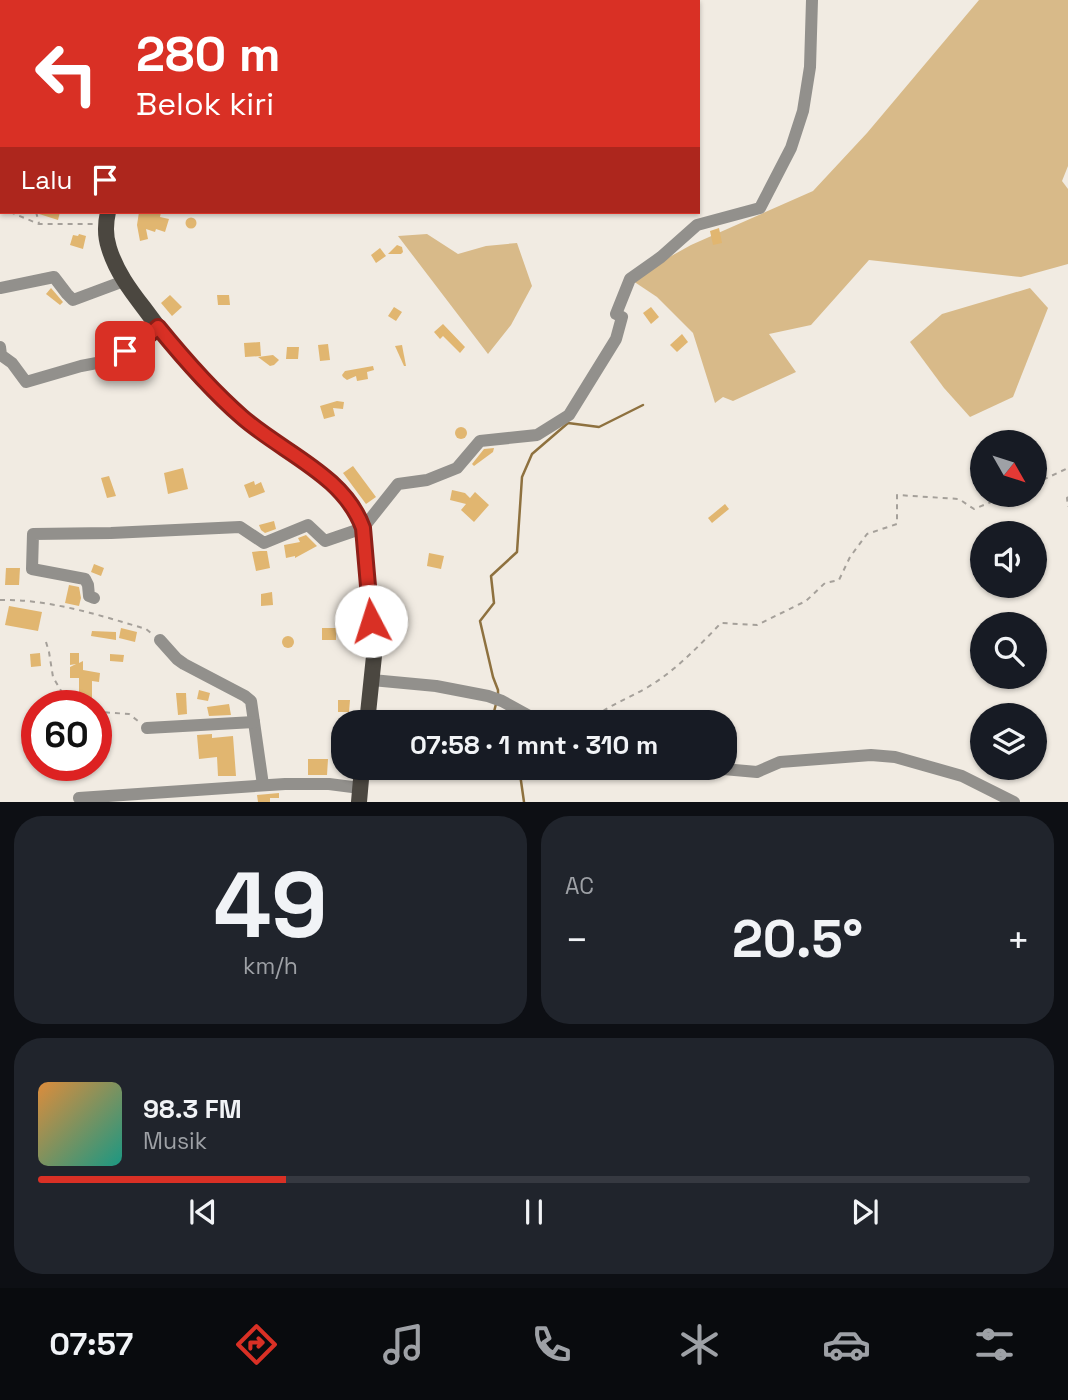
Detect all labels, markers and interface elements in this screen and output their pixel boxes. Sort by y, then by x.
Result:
text: 280 m [136,23,281,85]
icon: left [21,28,112,119]
text: Belok kiri [136,84,274,124]
icon: arrive [86,161,124,199]
text: Lalu [21,163,72,197]
pin [95,321,155,381]
icon: arrive [106,332,144,370]
north arrow [970,430,1046,508]
map controls [970,430,1047,780]
button: sound [970,521,1047,598]
position arrow [334,584,408,658]
button: search [970,612,1047,689]
speed limit sign: 60 [21,690,112,781]
button: layers [970,703,1047,780]
text: 07:58 · 1 mnt · 310 m [410,728,658,762]
text: 49 [213,847,328,964]
text: AC [565,871,594,901]
text: 20.5° [732,906,863,972]
text: − [565,916,589,964]
text: + [1006,916,1030,964]
text: km/h [243,951,298,981]
text: 98.3 FM [143,1092,242,1126]
text: Musik [143,1126,207,1156]
icon: previous [184,1193,222,1231]
icon: pause [515,1193,553,1231]
icon: next [846,1193,884,1231]
icon: directions [232,1320,281,1369]
icon: music [379,1320,428,1369]
icon: phone [527,1320,576,1369]
icon: climate [675,1320,724,1369]
icon: car [822,1320,871,1369]
icon: filters [970,1320,1019,1369]
text: 07:57 [49,1324,133,1364]

